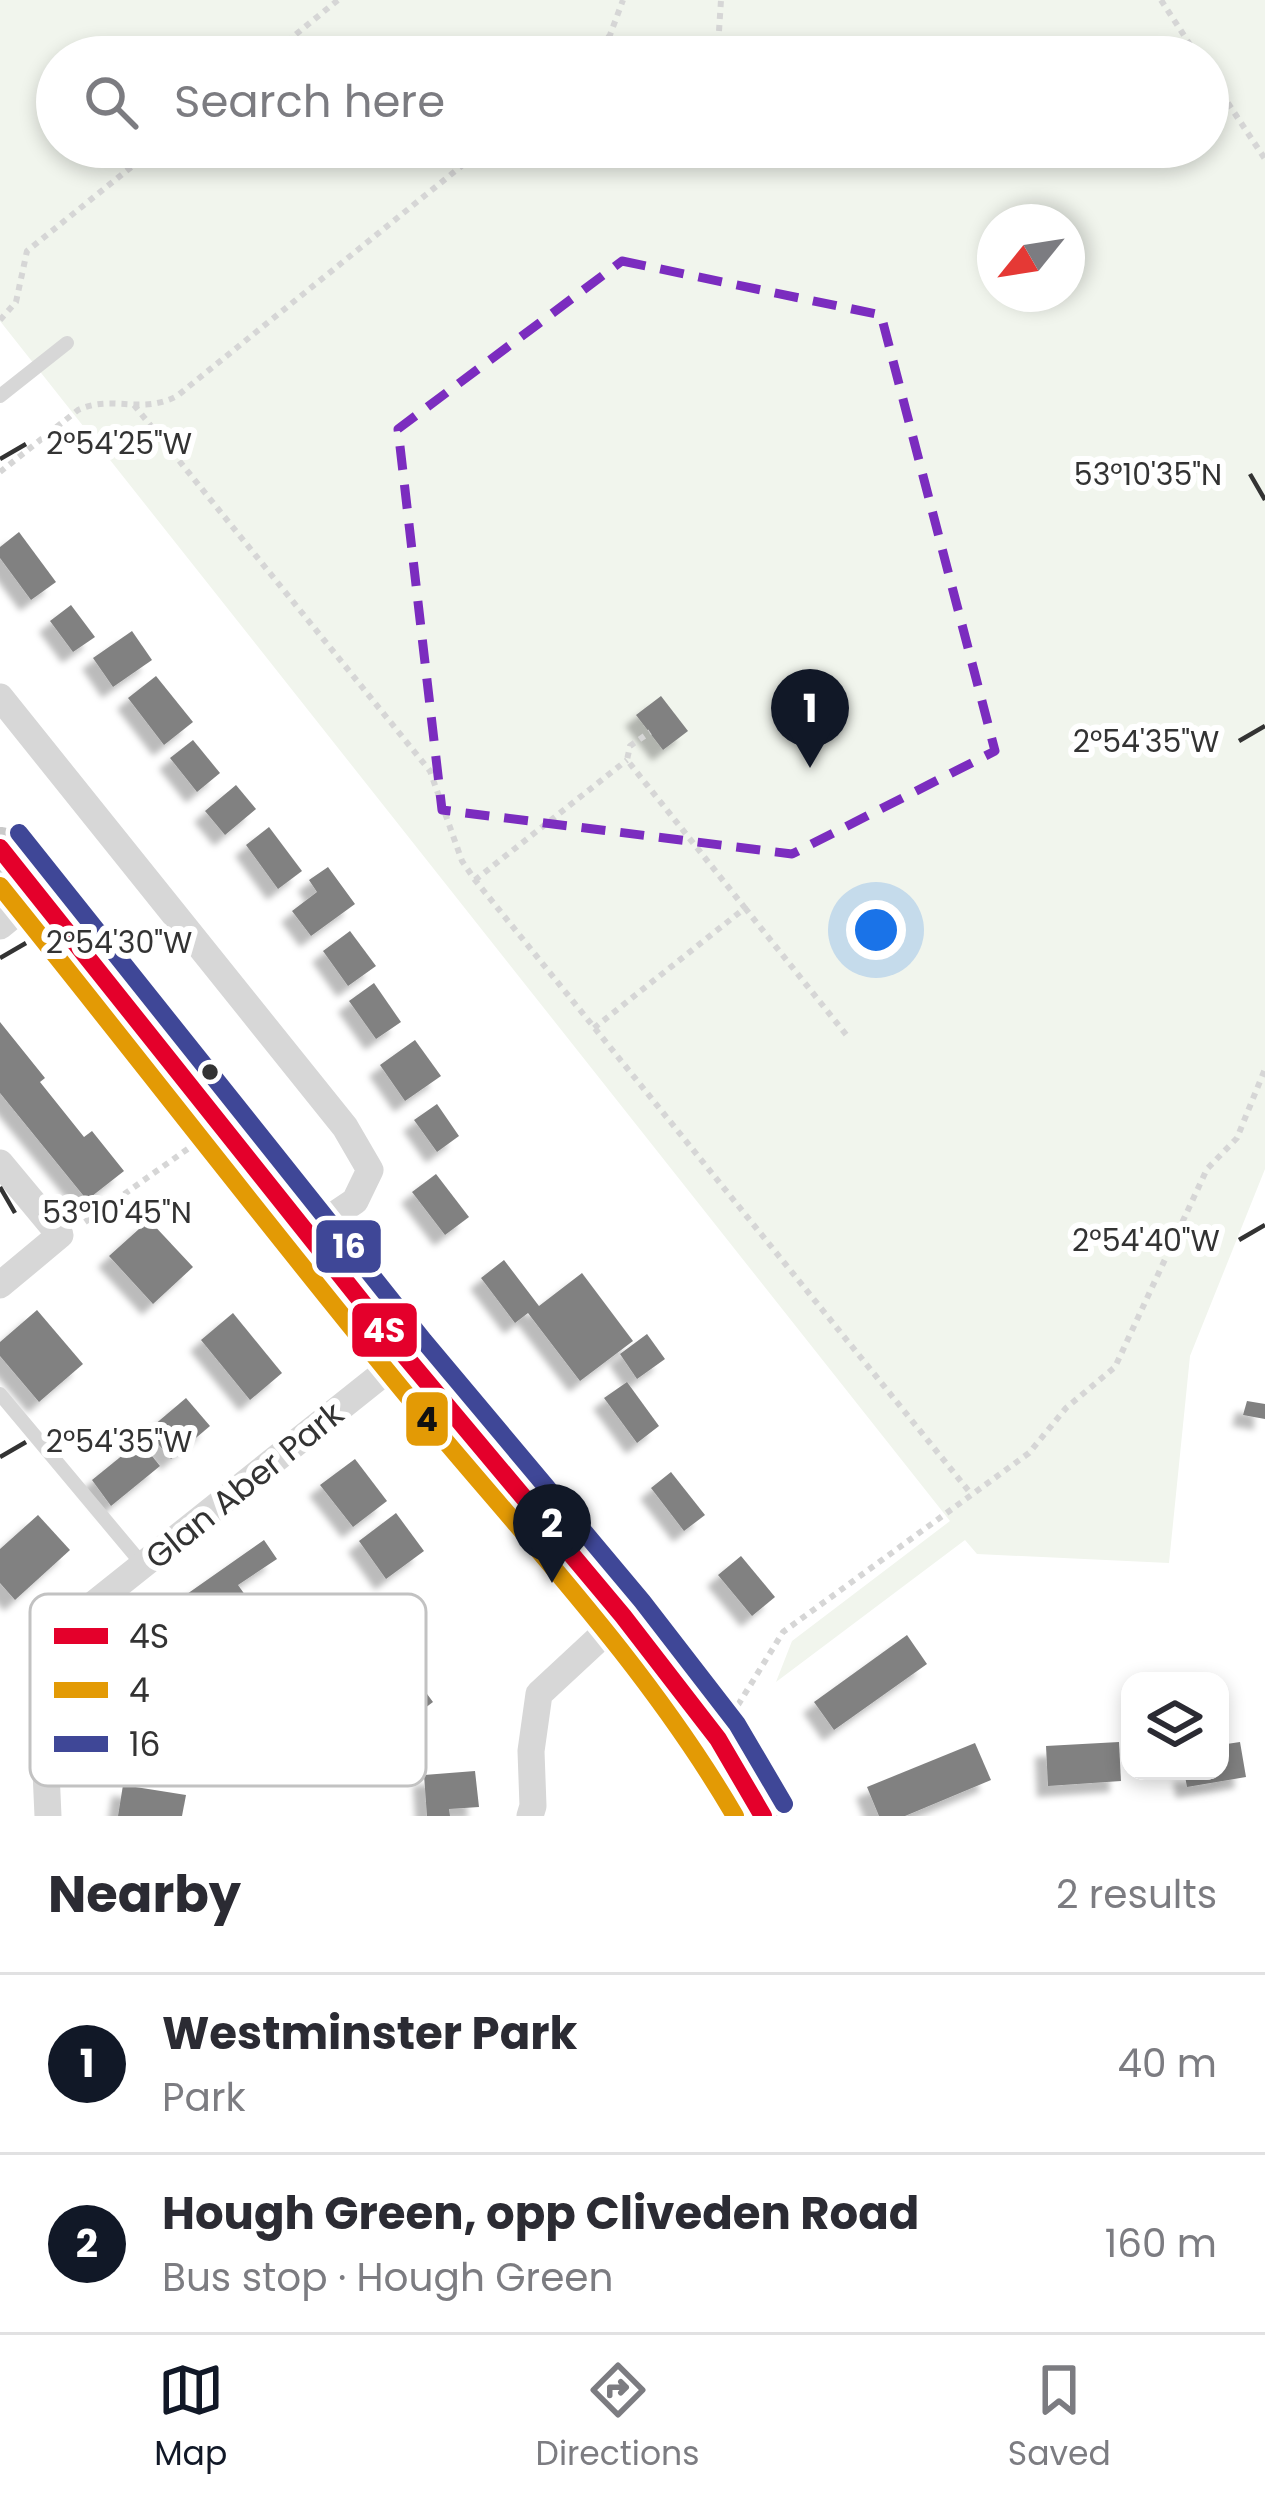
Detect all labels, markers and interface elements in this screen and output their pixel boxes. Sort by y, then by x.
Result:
search box [36,36,1229,168]
icon: search [78,69,144,135]
text: Search here [174,70,445,133]
north arrow [977,204,1085,312]
text: 2°54'25"W [46,422,192,465]
text: 53°10'35"N [1074,453,1222,496]
pin: 1 [771,669,849,768]
text: 2°54'35"W [1073,720,1219,763]
your location [846,900,906,960]
text: 2°54'30"W [46,921,192,964]
unlabelled marker [199,1061,221,1083]
text: 53°10'45"N [42,1191,192,1234]
line badge: 16 [314,1218,383,1275]
text: 2°54'40"W [1072,1219,1220,1262]
text: 16 [332,1223,366,1270]
line badge: 4S [350,1301,419,1359]
text: 4S [363,1307,405,1354]
line badge: 4 [404,1390,450,1448]
street label: Glan Aber Park [135,1391,353,1580]
text: 4 [416,1396,438,1443]
text: 2°54'35"W [46,1420,192,1463]
pin: 2 [513,1484,591,1583]
legend [30,1594,426,1786]
text: 4S [129,1613,169,1660]
text: 4 [129,1667,150,1714]
map controls [1121,1672,1229,1780]
button: layers [1121,1672,1229,1780]
text: 16 [129,1721,161,1768]
text: Nearby [48,1858,241,1930]
text: 2 results [1056,1867,1217,1922]
text: Westminster Park [162,2002,577,2065]
text: 1 [80,2036,94,2091]
text: 40 m [1117,2036,1217,2091]
text: Park [162,2070,246,2125]
text: Hough Green, opp Cliveden Road [162,2182,919,2245]
text: 2 [76,2216,98,2271]
text: 160 m [1105,2216,1217,2271]
text: Bus stop · Hough Green [162,2250,613,2305]
tab: Map [154,2357,227,2479]
tab: Directions [536,2357,699,2479]
tab: Saved [1008,2357,1111,2479]

